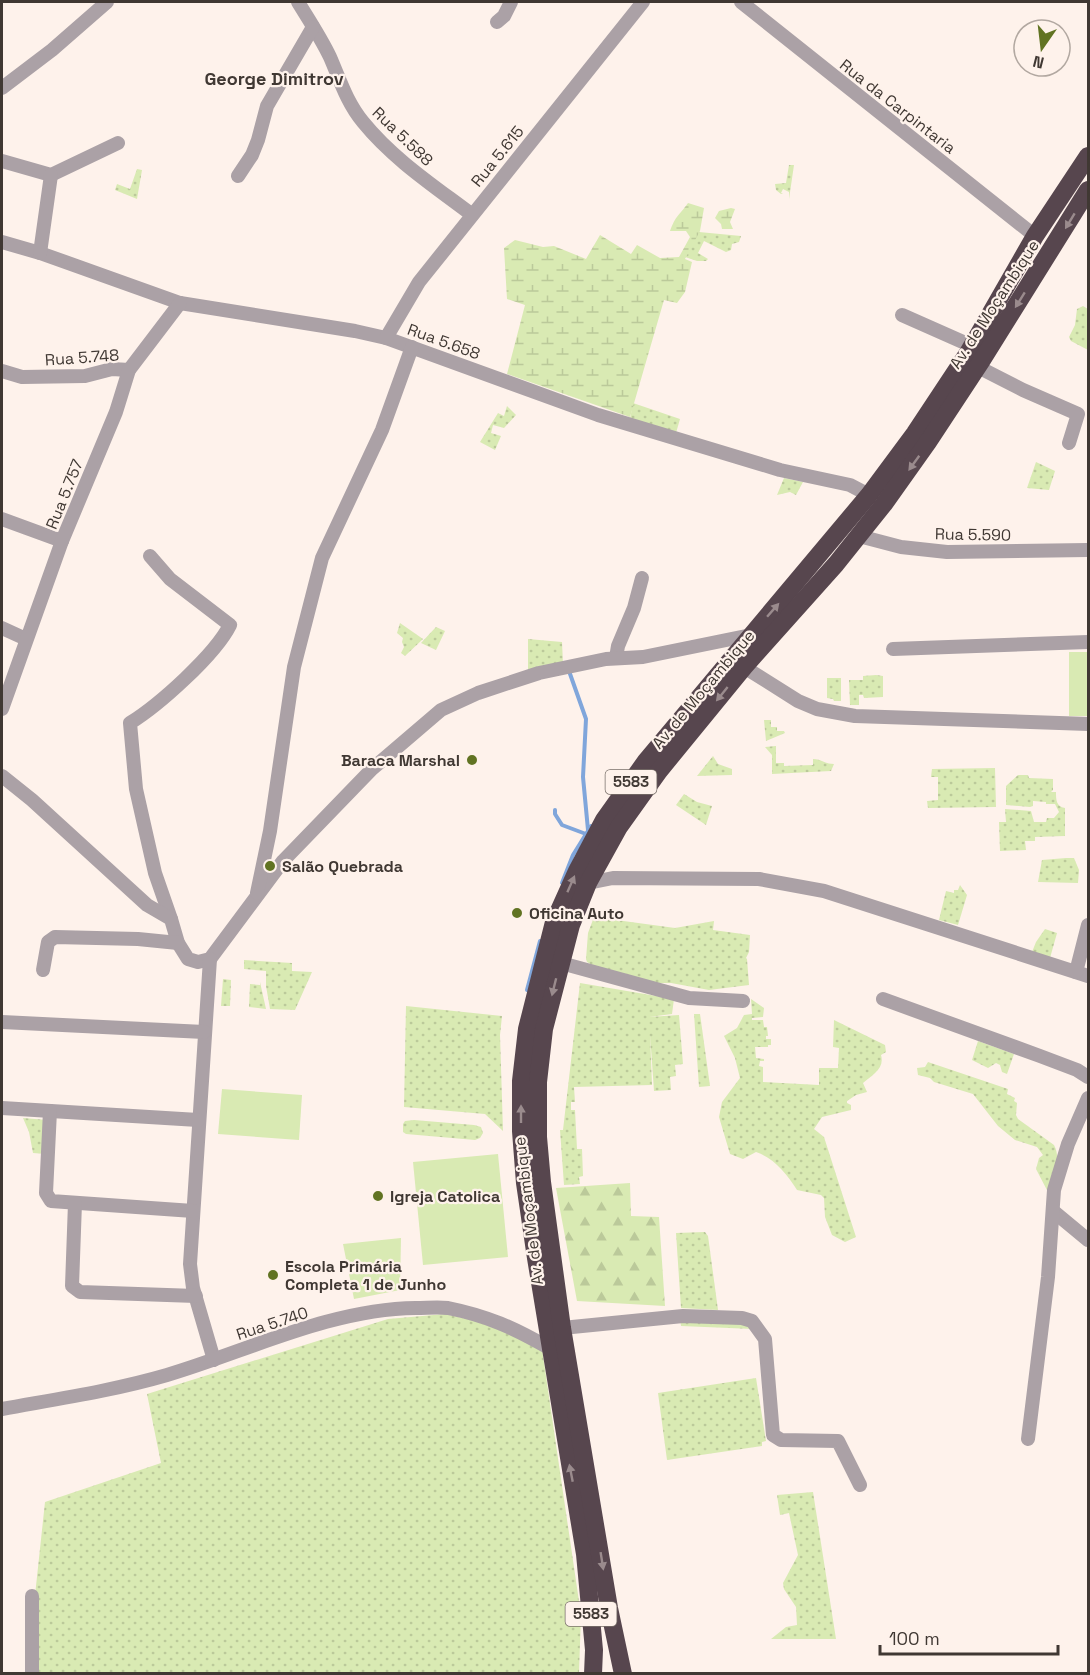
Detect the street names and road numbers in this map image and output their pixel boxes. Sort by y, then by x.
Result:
street label: Rua da Carpintaria [835,54,960,158]
street label: Rua 5.588 [368,102,437,170]
street label: Rua 5.615 [466,121,528,191]
street label: Av. de Moçambique [945,236,1044,373]
street label: Rua 5.658 [405,319,483,364]
street label: Rua 5.748 [44,344,120,371]
street label: Rua 5.757 [41,456,88,532]
street label: Rua 5.590 [935,523,1011,546]
street label: Av. de Moçambique [647,625,759,753]
road number: 5583 [606,770,656,794]
street label: Av. de Moçambique [509,1136,548,1286]
street label: Rua 5.740 [233,1302,311,1345]
road number: 5583 [566,1602,616,1626]

